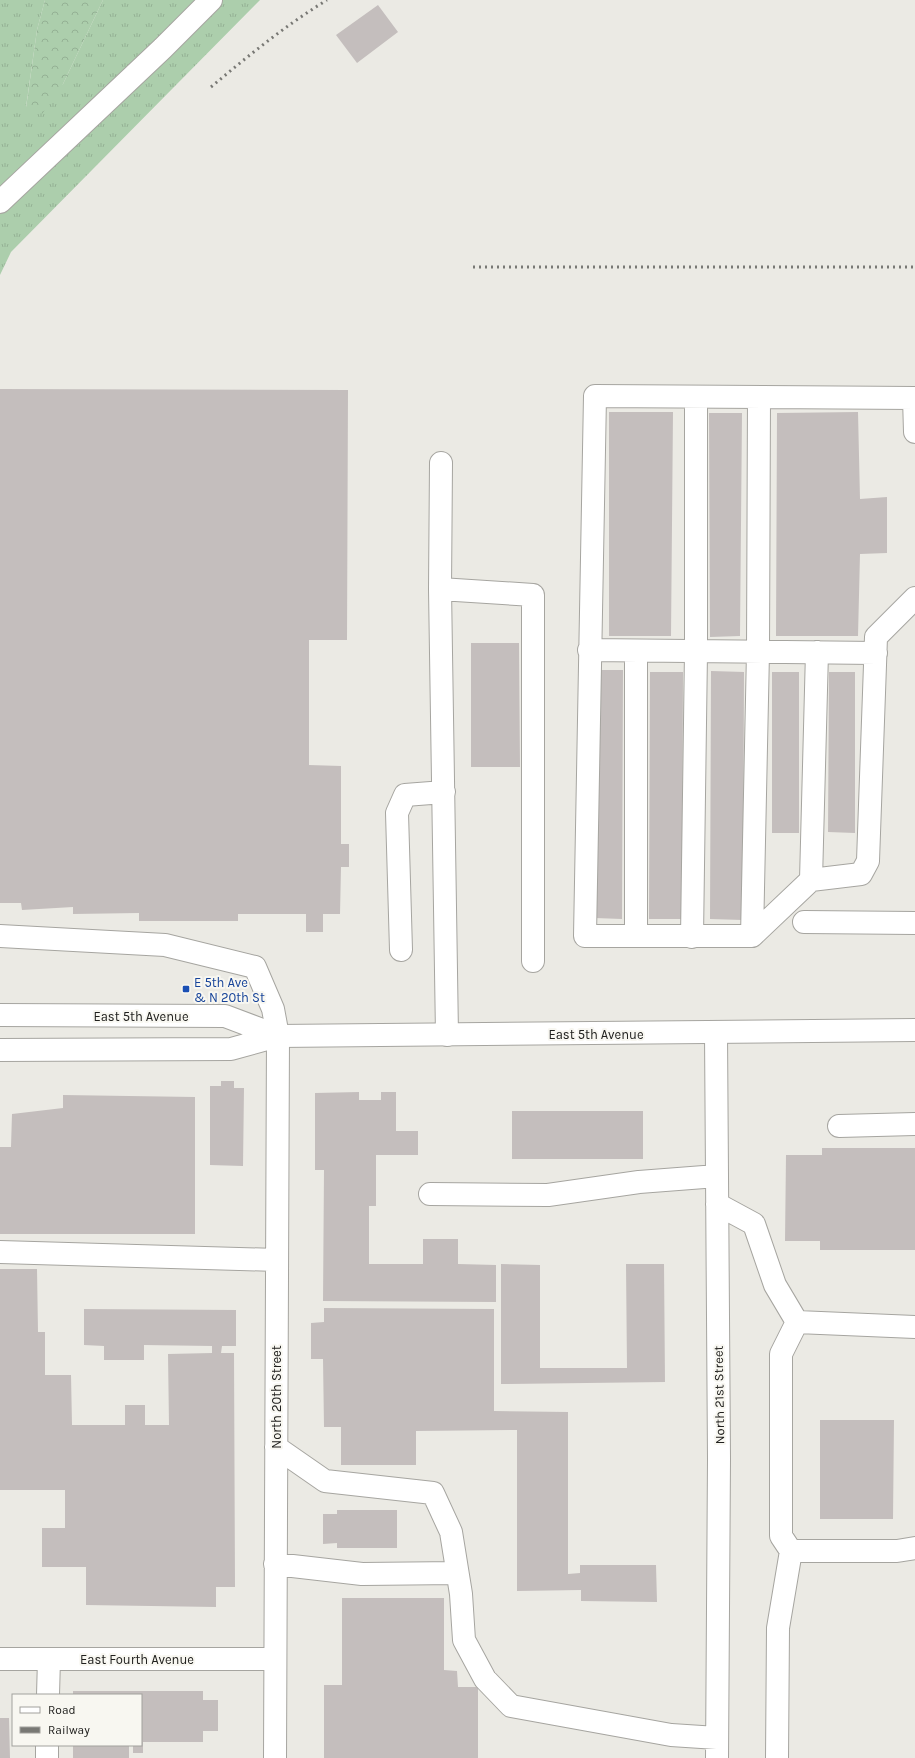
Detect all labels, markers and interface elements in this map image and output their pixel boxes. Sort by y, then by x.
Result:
place label: E 5th Ave & N 20th St [194,975,265,1005]
marker: E 5th Ave & N 20th St [181,984,191,994]
street label: East 5th Avenue [93,1009,189,1024]
street label: East 5th Avenue [548,1027,644,1042]
street label: North 20th Street [269,1345,284,1449]
street label: North 21st Street [711,1345,727,1445]
street label: East Fourth Avenue [80,1652,194,1667]
legend [12,1694,142,1746]
text: Road [48,1703,76,1717]
text: Railway [48,1723,90,1737]

